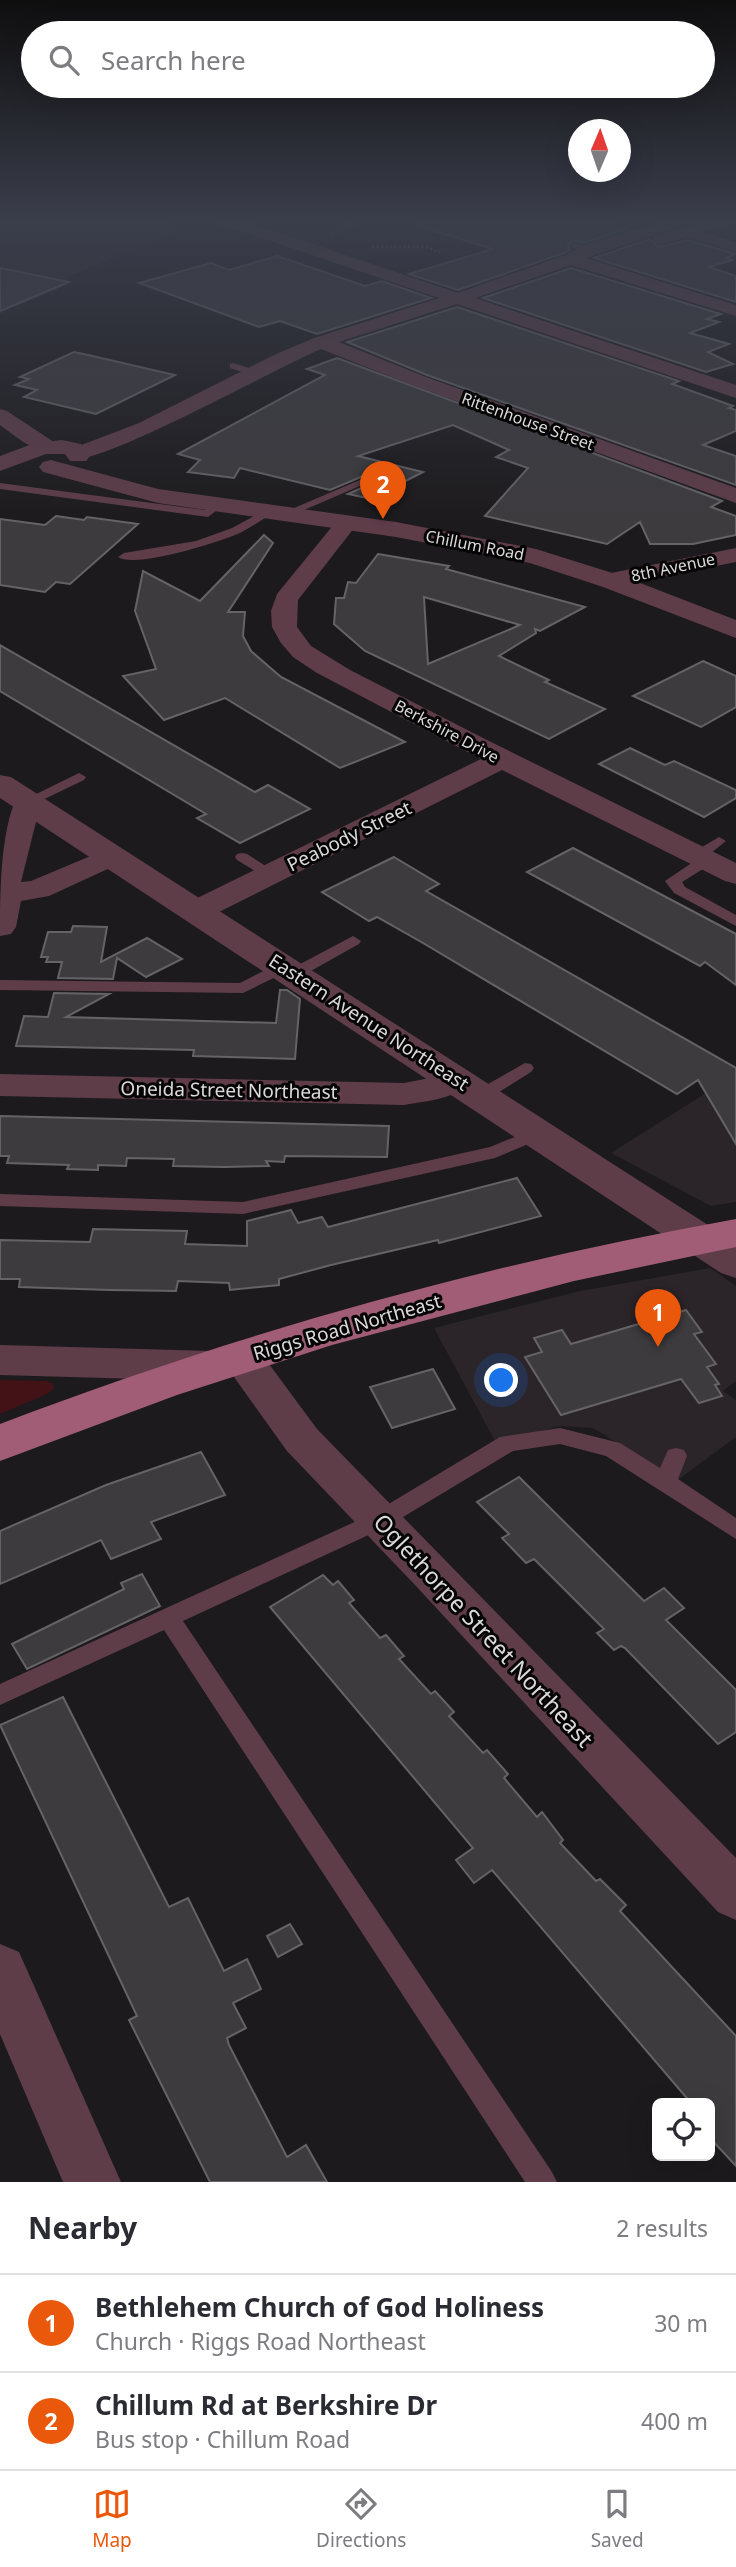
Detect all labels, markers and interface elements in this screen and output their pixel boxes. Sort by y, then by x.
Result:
search box [21,21,715,98]
icon: search [45,41,83,79]
text: Search here [101,42,246,78]
north arrow [568,119,631,182]
street label: Rittenhouse Street [459,387,598,455]
pin: 2 [360,461,406,519]
street label: Chillum Road [424,525,526,565]
street label: 8th Avenue [629,547,717,587]
street label: Berkshire Drive [391,694,503,768]
street label: Peabody Street [282,795,416,877]
street label: Eastern Avenue Northeast [264,947,474,1097]
street label: Oneida Street Northeast [120,1075,338,1105]
street label: Riggs Road Northeast [250,1288,444,1366]
pin: 1 [635,1289,681,1347]
your location [484,1363,518,1397]
street label: Oglethorpe Street Northeast [367,1506,601,1754]
map controls [652,2098,715,2161]
button: locate [652,2098,715,2161]
text: Nearby [28,2207,137,2248]
text: 2 results [616,2212,708,2244]
text: Bethlehem Church of God Holiness [95,2289,544,2325]
text: 1 [44,2307,58,2339]
text: 30 m [654,2307,708,2339]
text: Church · Riggs Road Northeast [95,2325,426,2357]
text: Chillum Rd at Berkshire Dr [95,2387,437,2423]
text: 2 [44,2405,58,2437]
text: 400 m [641,2405,708,2437]
text: Bus stop · Chillum Road [95,2423,350,2455]
tab: Map [92,2485,132,2553]
tab: Directions [316,2485,406,2553]
tab: Saved [591,2485,644,2553]

